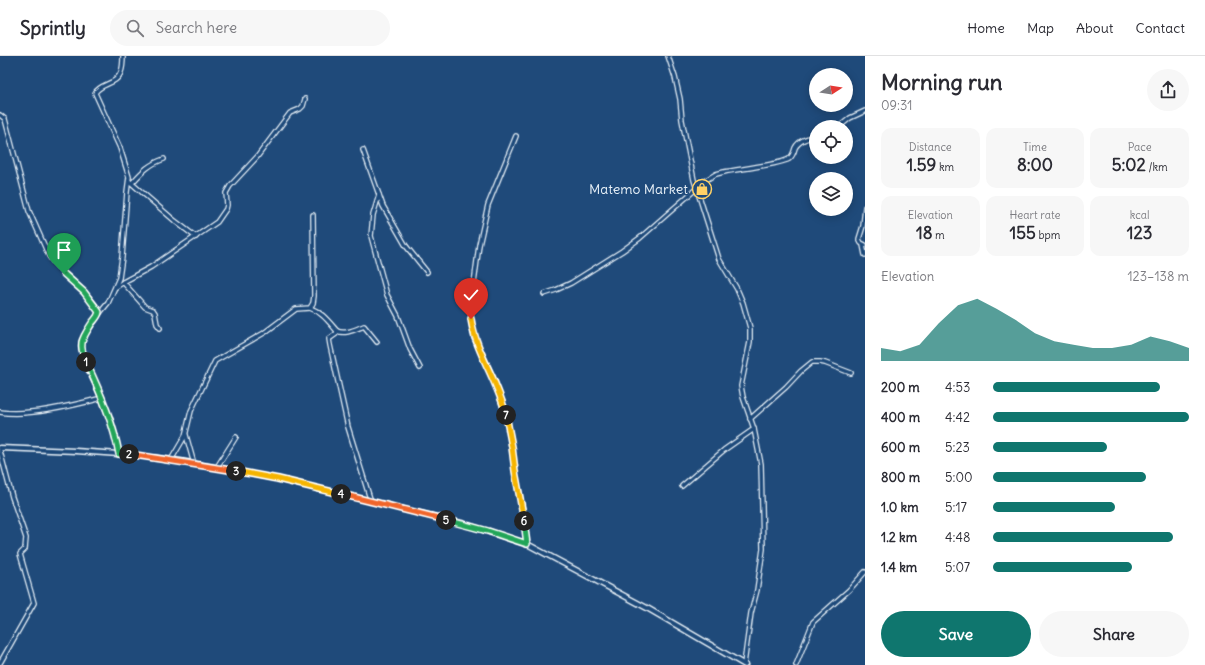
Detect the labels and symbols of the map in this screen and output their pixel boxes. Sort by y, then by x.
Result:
north arrow [809,68,853,112]
shop icon: Matemo Market [691,178,713,200]
place label: Matemo Market [589,180,688,198]
pin [47,233,81,274]
pin [454,278,488,319]
pin: 1 [76,352,96,372]
pin: 7 [496,405,516,425]
pin: 2 [119,444,139,464]
pin: 3 [226,461,246,481]
pin: 4 [331,484,351,504]
pin: 5 [436,510,456,530]
pin: 6 [514,511,534,531]

